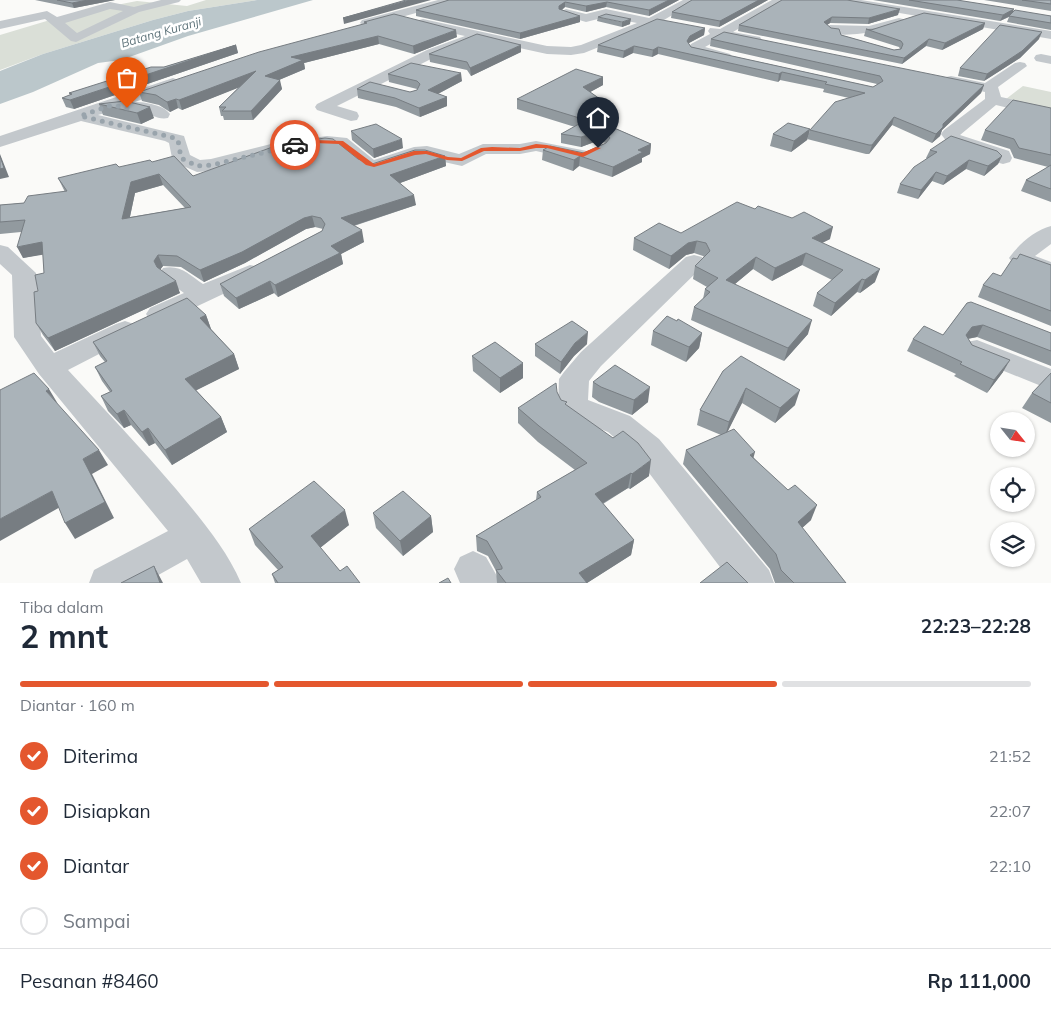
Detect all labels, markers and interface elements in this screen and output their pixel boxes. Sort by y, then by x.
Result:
water label: Batang Kuranji [119,13,203,51]
pin [106,57,148,108]
icon: bag [113,64,141,92]
pin [577,97,619,148]
icon: home [584,104,612,132]
courier [270,120,320,170]
icon: car [281,131,309,159]
north arrow [990,412,1035,458]
map controls [990,412,1035,567]
button: locate [990,467,1035,512]
button: layers [990,522,1035,567]
text: Tiba dalam [20,597,104,617]
text: 22:23–22:28 [921,614,1031,638]
text: 2 mnt [20,616,108,656]
text: Diantar · 160 m [20,695,135,715]
icon: check [20,742,48,770]
text: Diterima [63,744,138,768]
text: 21:52 [989,746,1031,766]
icon: check [20,797,48,825]
text: Disiapkan [63,799,151,823]
text: 22:07 [989,801,1031,821]
icon: check [20,852,48,880]
text: Diantar [63,854,129,878]
text: 22:10 [989,856,1031,876]
text: Sampai [63,909,130,933]
text: Pesanan #8460 [20,969,159,993]
text: Rp 111,000 [928,969,1031,993]

